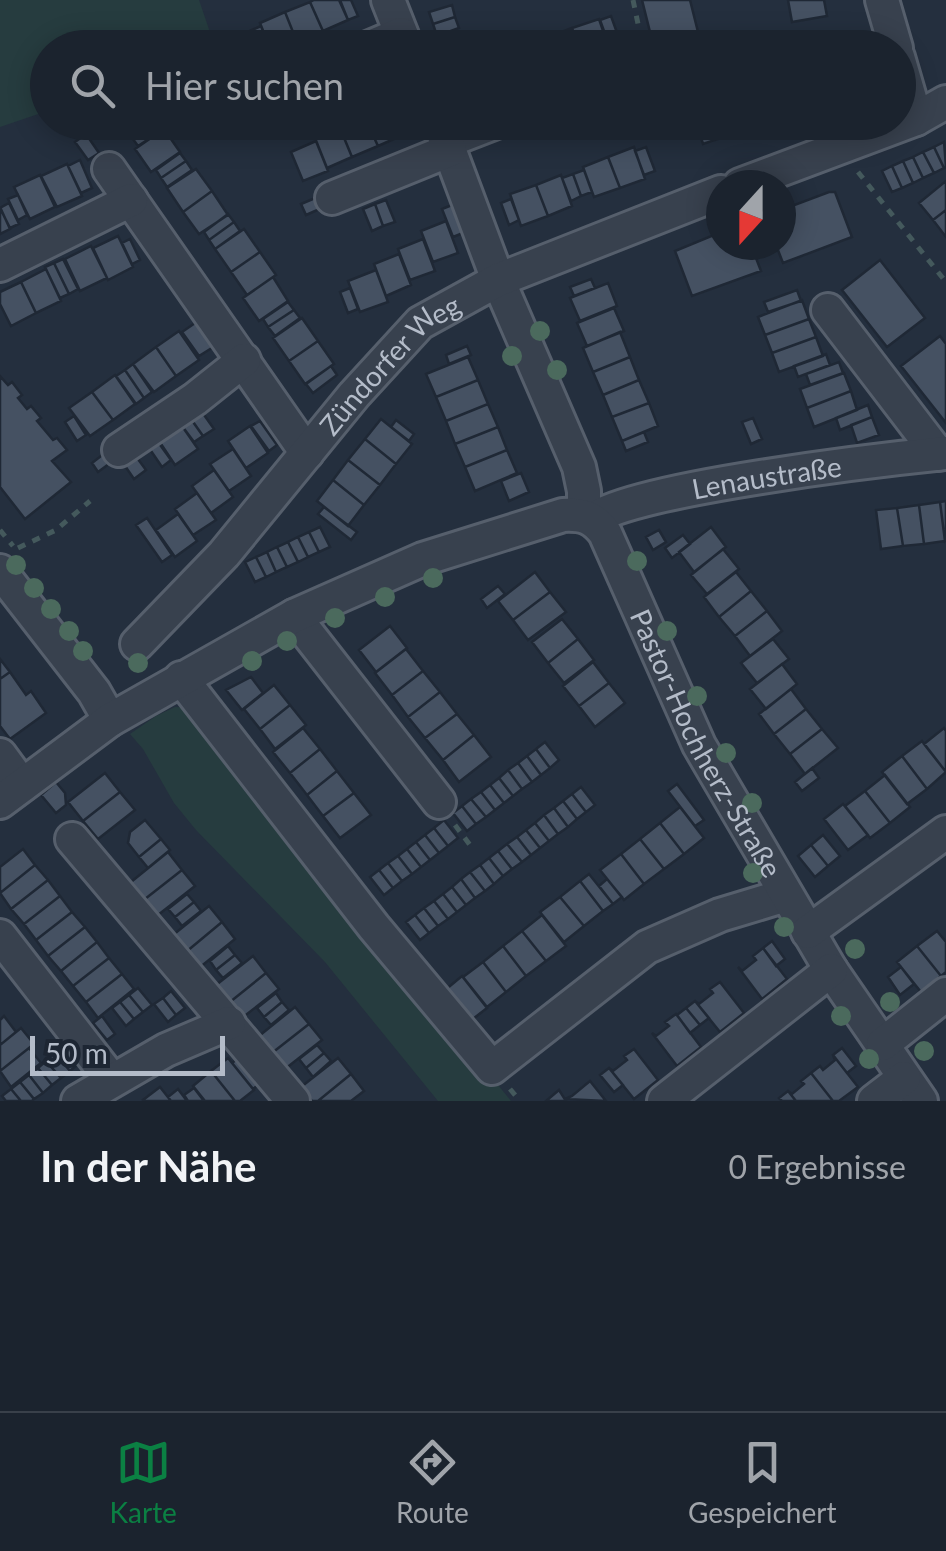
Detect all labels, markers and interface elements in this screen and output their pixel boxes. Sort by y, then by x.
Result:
search box [30,30,916,140]
icon: search [65,58,120,113]
text: Hier suchen [145,62,344,108]
north arrow [706,170,796,260]
street label: Zündorfer Weg [312,287,466,441]
street label: Lenaustraße [689,449,843,506]
street label: Pastor-Hochherz-Straße [624,604,790,883]
scale bar [30,1031,225,1076]
text: 50 m [45,1036,108,1070]
text: In der Nähe [40,1141,257,1191]
text: 0 Ergebnisse [729,1147,906,1186]
tab: Karte [110,1435,177,1529]
tab: Route [396,1435,469,1529]
tab: Gespeichert [688,1435,836,1529]

